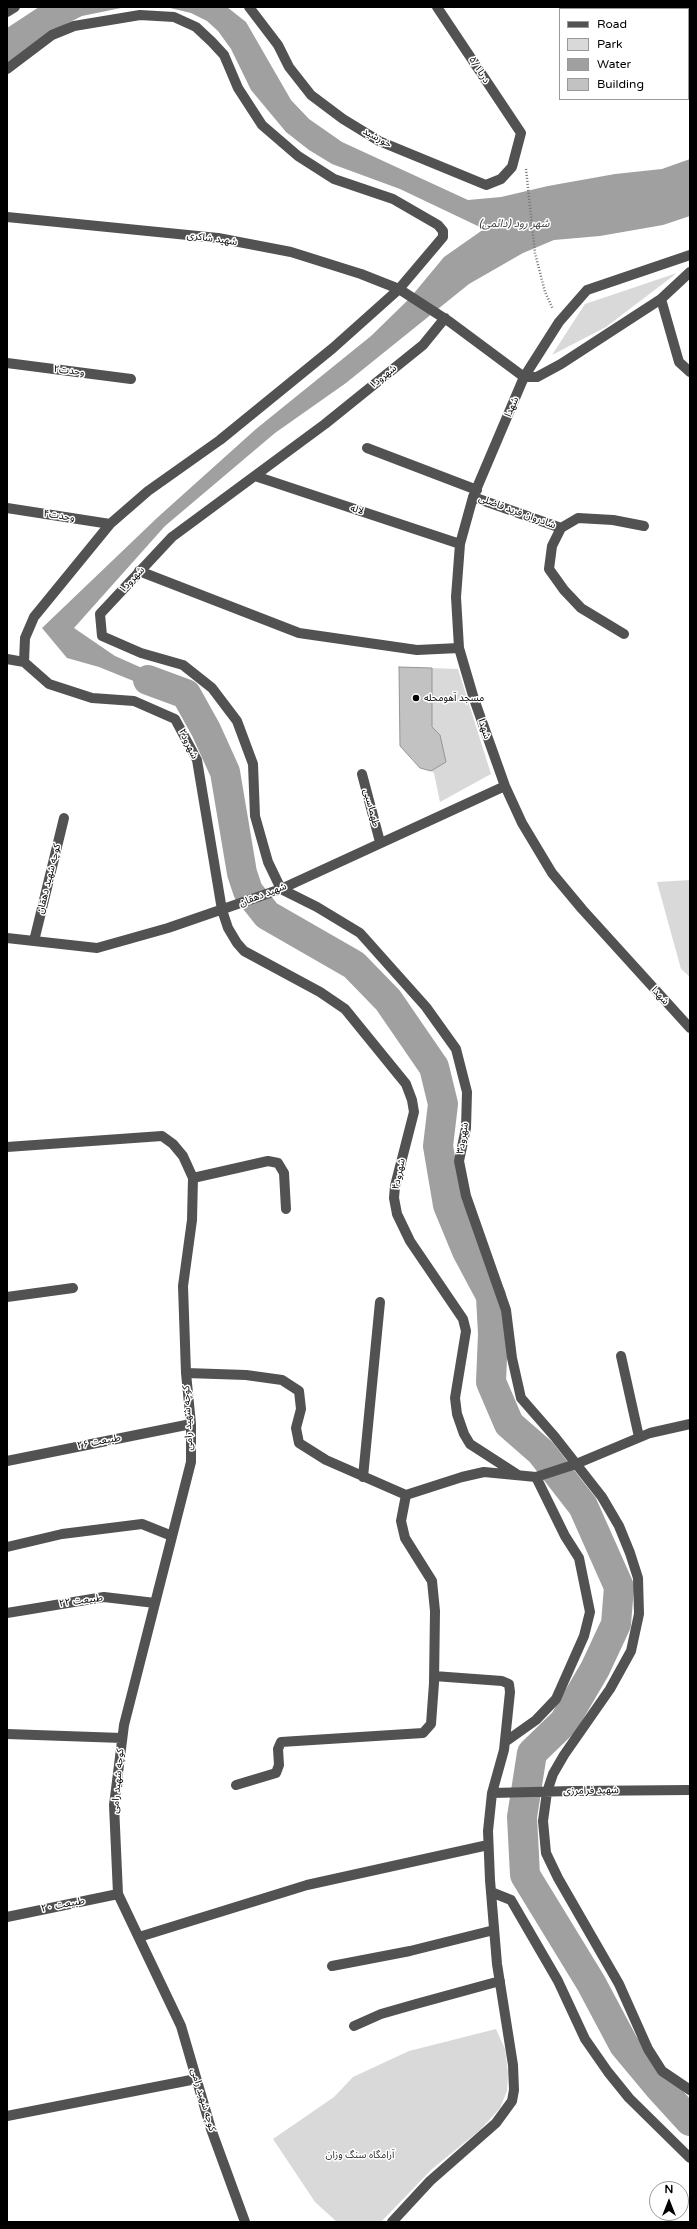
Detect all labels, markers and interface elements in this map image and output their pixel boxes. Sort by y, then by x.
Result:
legend [559,8,689,100]
text: Road [597,17,627,31]
text: Park [597,37,623,51]
street label: دریا۵/۱ [466,54,492,86]
text: Water [597,57,631,71]
text: Building [597,77,644,91]
street label: خورشید [361,125,393,151]
water label: شهر رود (دائمی) [479,217,549,231]
street label: شهید شاکری [186,230,238,248]
street label: شهرود۱ [367,362,399,392]
street label: وحدت۲ [53,363,85,379]
street label: شهدا [502,395,522,419]
street label: شادروان فرید فاضلی [477,492,557,532]
street label: لاله [349,502,365,518]
street label: وحدت۴ [43,508,75,524]
street label: شهرود۱ [117,564,147,596]
place label: مسجد آهومحله [424,692,484,704]
marker: مسجد آهومحله [411,693,421,703]
street label: شهدا [475,717,493,741]
street label: شهرود۲ [176,727,200,761]
street label: طهماسبی [360,788,382,828]
street label: کوچه شهید دهقان [34,843,64,915]
street label: شهید دهقان [238,880,288,910]
street label: شهدا [649,984,671,1008]
street label: شهرود۳ [455,1121,471,1155]
street label: شهرود۴ [390,1157,408,1191]
street label: کوچه شهید رامی [180,1385,196,1451]
street label: طبیعت ۲۶ [76,1432,122,1452]
street label: طبیعت ۲۲ [58,1592,104,1610]
street label: کوچه شهید رامی [109,1748,127,1814]
street label: شهید فرامرزی [563,1785,619,1797]
street label: طبیعت ۲۰ [40,1895,86,1915]
street label: کوچه شهید رامی [188,2067,218,2133]
park label: آرامگاه سنگ وزان [326,2149,394,2161]
north arrow [649,2181,689,2221]
text: N [665,2183,673,2196]

